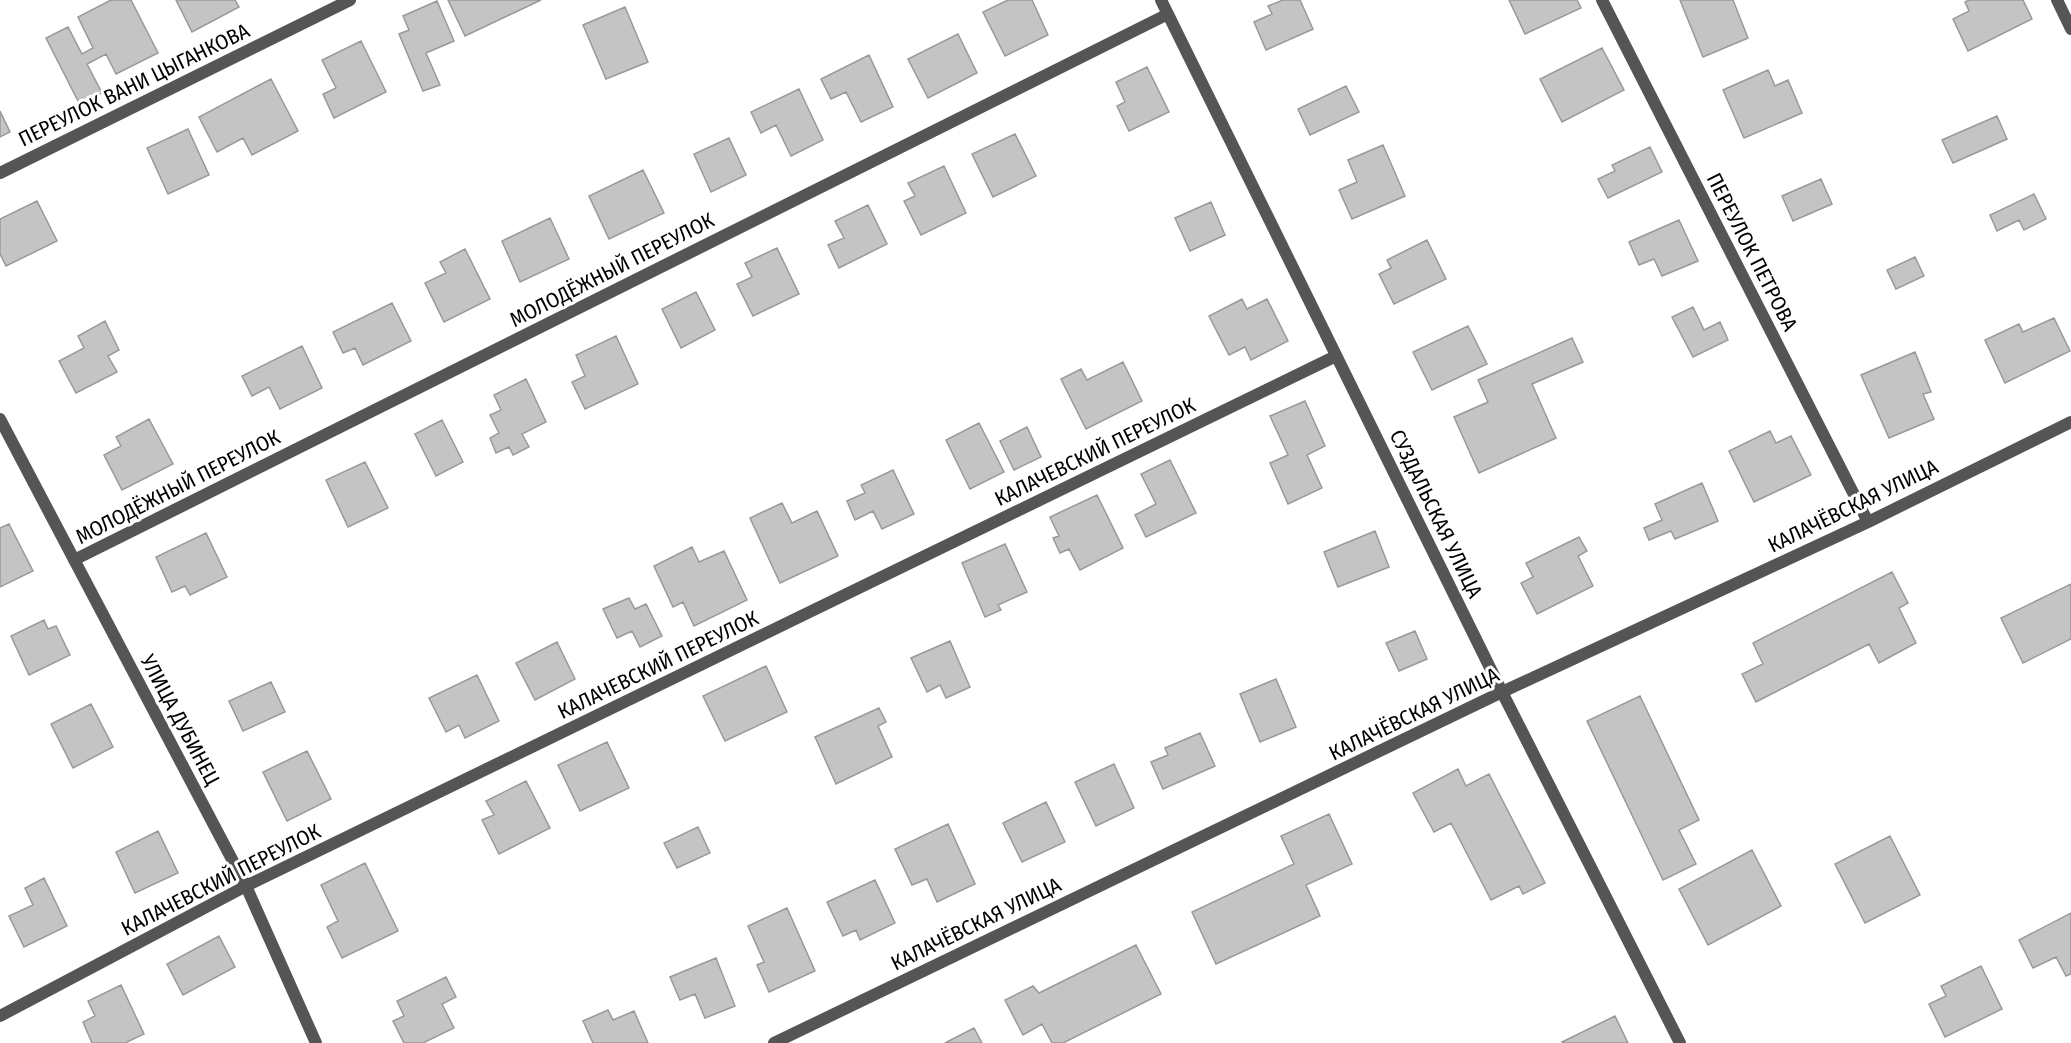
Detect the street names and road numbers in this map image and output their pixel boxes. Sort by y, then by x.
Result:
street label: ПЕРЕУЛОК ВАНИ ЦЫГАНКОВА [14,18,254,152]
street label: ПЕРЕУЛОК ПЕТРОВА [1701,169,1803,335]
street label: МОЛОДЁЖНЫЙ ПЕРЕУЛОК [506,207,719,333]
street label: КАЛАЧЕВСКИЙ ПЕРЕУЛОК [990,392,1200,512]
street label: МОЛОДЁЖНЫЙ ПЕРЕУЛОК [72,424,285,550]
street label: СУЗДАЛЬСКАЯ УЛИЦА [1384,426,1488,602]
street label: КАЛАЧЁВСКАЯ УЛИЦА [1764,454,1942,558]
street label: КАЛАЧЕВСКИЙ ПЕРЕУЛОК [553,605,763,725]
street label: УЛИЦА ДУБИНЕЦ [134,649,226,790]
street label: КАЛАЧЁВСКАЯ УЛИЦА [1325,662,1503,766]
street label: КАЛАЧЕВСКИЙ ПЕРЕУЛОК [117,818,326,942]
street label: КАЛАЧЁВСКАЯ УЛИЦА [887,872,1065,976]

